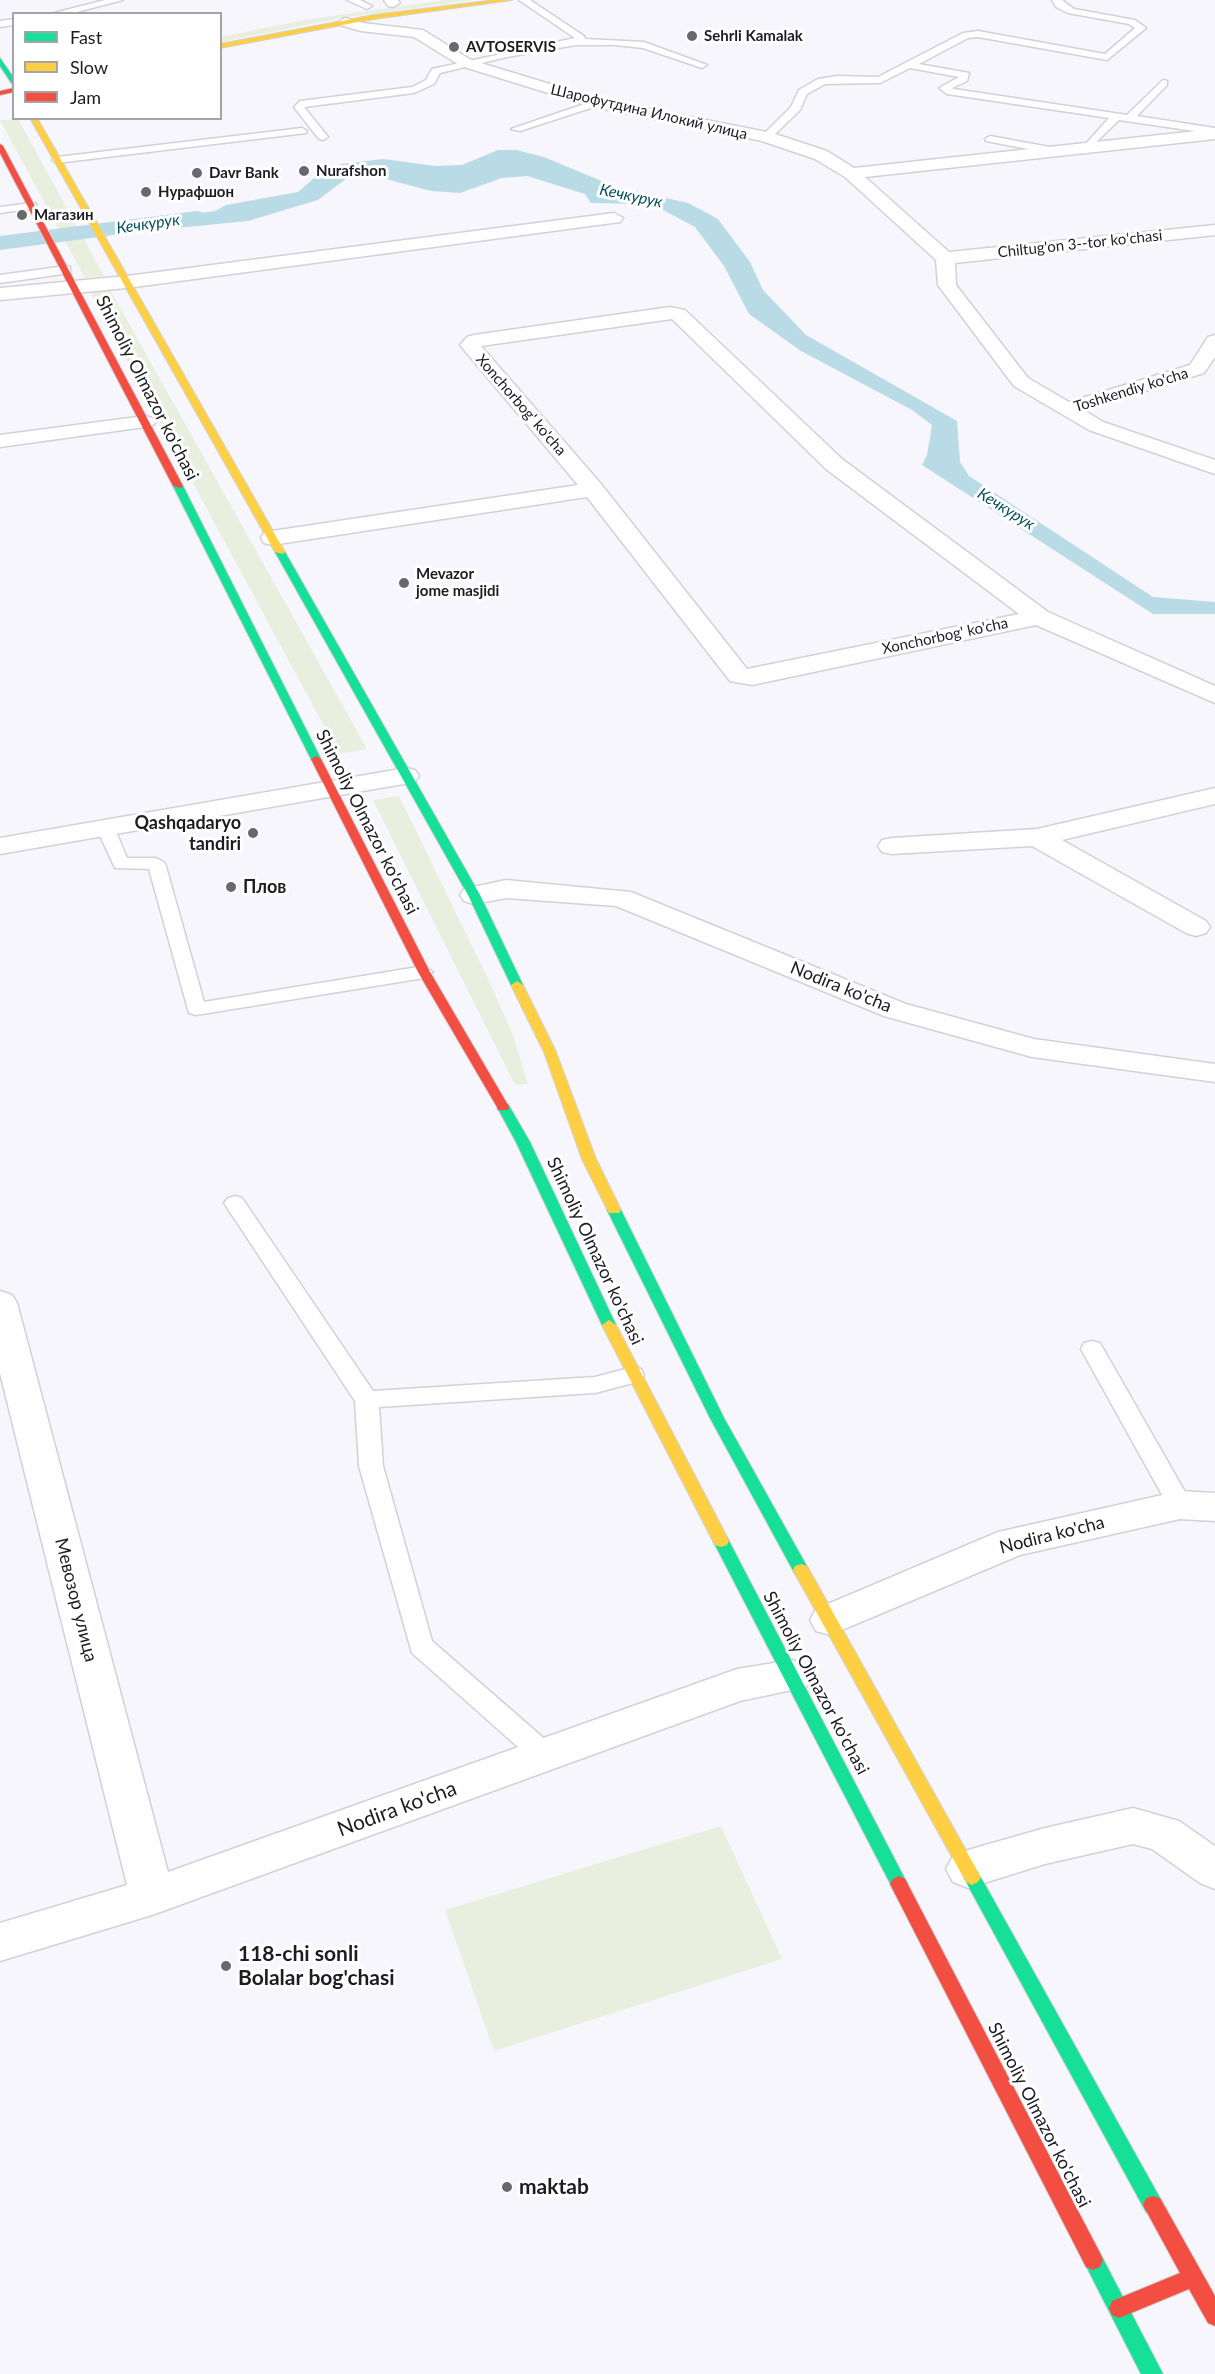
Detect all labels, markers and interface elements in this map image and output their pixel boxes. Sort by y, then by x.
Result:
legend [12,12,222,120]
text: Fast [70,26,102,48]
place label: Sehrli Kamalak [704,27,803,45]
marker: Sehrli Kamalak [685,29,699,43]
place label: AVTOSERVIS [466,38,556,56]
marker: AVTOSERVIS [447,40,461,54]
text: Slow [70,56,108,78]
street label: Шарофутдина Илокий улица [549,81,749,143]
text: Jam [70,86,101,108]
place label: Nurafshon [316,162,386,180]
place label: Davr Bank [209,164,279,182]
marker: Nurafshon [297,164,311,178]
marker: Davr Bank [190,166,204,180]
water label: Кечкурук [598,180,664,212]
place label: Нурафшон [158,183,234,201]
marker: Нурафшон [139,185,153,199]
place label: Магазин [34,206,94,224]
marker: Магазин [15,208,29,222]
water label: Кечкурук [115,210,181,238]
street label: Chiltug'on 3--tor koʻchasi [997,226,1163,262]
street label: Shimoliy Olmazor ko'chasi [91,292,203,484]
street label: Xonchorbog' ko'cha [472,351,570,459]
street label: Toshkendiy ko'cha [1072,364,1190,416]
water label: Кечкурук [974,484,1038,534]
place label: Mevazor jome masjidi [416,565,499,600]
marker: Mevazor jome masjidi [397,576,411,590]
street label: Xonchorbog' ko'cha [880,614,1010,658]
street label: Shimoliy Olmazor ko'chasi [311,726,423,918]
place label: Qashqadaryo tandiri [135,812,241,854]
marker: Qashqadaryo tandiri [246,826,260,840]
place label: Плов [243,876,286,898]
marker: Плов [224,880,238,894]
street label: Nodira ko'cha [787,957,895,1017]
street label: Shimoliy Olmazor ko'chasi [542,1154,648,1348]
street label: Nodira ko'cha [997,1512,1107,1558]
street label: Мевозор улица [50,1536,102,1664]
street label: Shimoliy Olmazor ko'chasi [758,1588,874,1778]
street label: Nodira ko'cha [334,1776,460,1842]
place label: 118-chi sonli Bolalar bog'chasi [238,1941,395,1991]
marker: 118-chi sonli Bolalar bog'chasi [219,1959,233,1973]
street label: Shimoliy Olmazor ko'chasi [983,2019,1095,2211]
place label: maktab [519,2174,589,2200]
marker: maktab [500,2180,514,2194]

